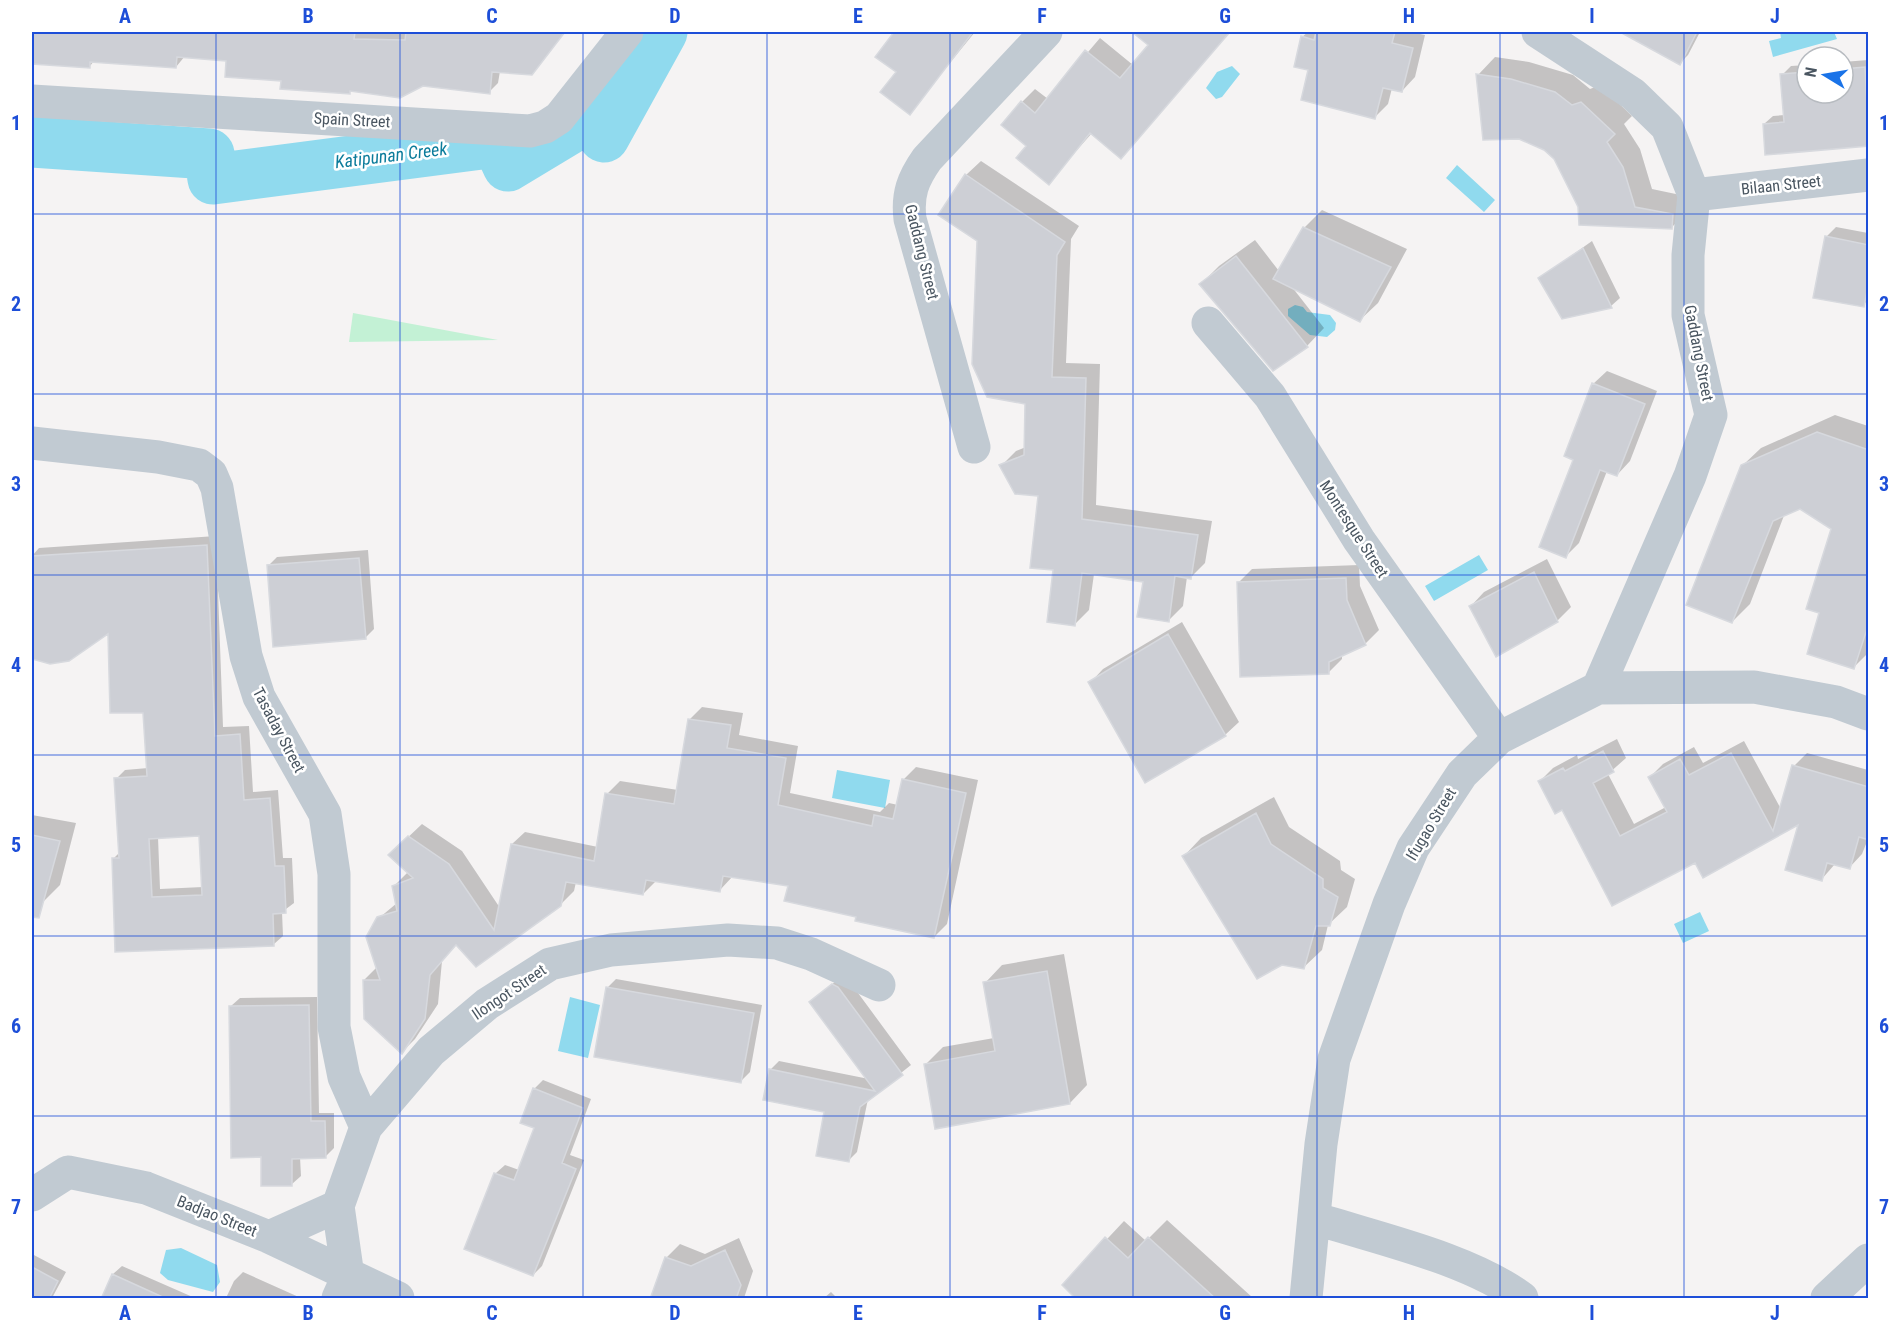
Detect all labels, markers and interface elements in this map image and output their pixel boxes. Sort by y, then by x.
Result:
text: A [119,4,131,28]
text: B [302,4,314,28]
text: C [486,4,498,28]
text: D [669,4,681,28]
text: E [853,4,863,28]
text: F [1037,4,1047,28]
text: G [1219,4,1231,28]
text: H [1403,4,1415,28]
text: I [1589,4,1595,28]
text: J [1770,4,1780,28]
north arrow [1795,45,1855,105]
text: N [1801,66,1821,79]
street label: Spain Street [313,109,391,132]
text: 1 [11,111,21,135]
text: 1 [1879,111,1889,135]
water label: Katipunan Creek [334,138,449,172]
street label: Bilaan Street [1740,171,1822,199]
street label: Gaddang Street [901,202,943,302]
text: 2 [11,292,21,316]
text: 2 [1879,292,1889,316]
street label: Gaddang Street [1680,303,1718,403]
text: 3 [11,472,21,496]
text: 3 [1879,472,1889,496]
street label: Montesque Street [1316,477,1393,581]
text: 4 [11,653,21,677]
text: 4 [1879,653,1889,677]
street label: Tasaday Street [249,684,309,776]
street label: Ifugao Street [1402,784,1460,864]
text: 5 [11,833,21,857]
text: 5 [1879,833,1889,857]
street label: Ilongot Street [468,960,550,1024]
text: 6 [11,1014,21,1038]
text: 6 [1879,1014,1889,1038]
street label: Badjao Street [174,1191,260,1241]
text: 7 [11,1195,21,1219]
text: 7 [1879,1195,1889,1219]
text: A [119,1301,131,1325]
text: B [302,1301,314,1325]
text: C [486,1301,498,1325]
text: D [669,1301,681,1325]
text: E [853,1301,863,1325]
text: F [1037,1301,1047,1325]
text: G [1219,1301,1231,1325]
text: H [1403,1301,1415,1325]
text: I [1589,1301,1595,1325]
text: J [1770,1301,1780,1325]

